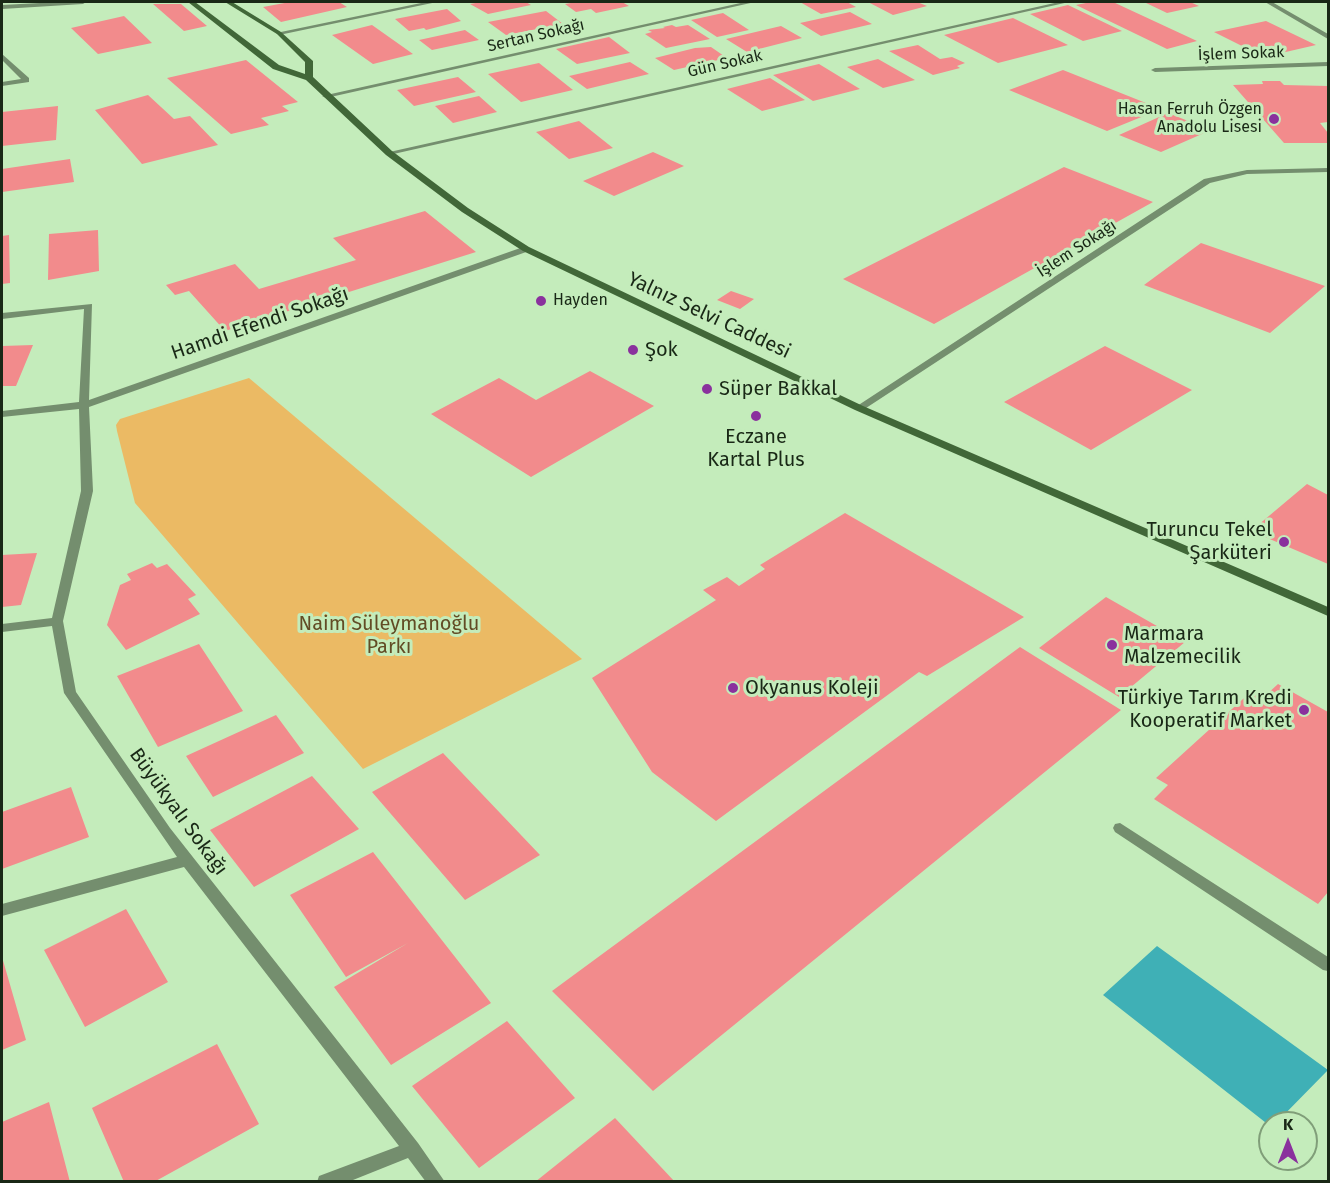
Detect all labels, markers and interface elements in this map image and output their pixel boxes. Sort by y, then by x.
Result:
street label: Sertan Sokağı [486,16,586,56]
street label: İşlem Sokak [1197,43,1285,65]
street label: Gün Sokak [686,46,764,82]
place label: Hasan Ferruh Özgen Anadolu Lisesi [1118,100,1262,138]
marker: Hasan Ferruh Özgen Anadolu Lisesi [1267,112,1281,126]
street label: İşlem Sokağı [1034,216,1120,282]
street label: Yalnız Selvi Caddesi [624,268,794,364]
street label: Hamdi Efendi Sokağı [168,282,352,366]
place label: Hayden [553,291,608,311]
marker: Hayden [534,294,548,308]
place label: Şok [645,338,678,362]
marker: Şok [626,343,640,357]
place label: Süper Bakkal [719,377,837,401]
marker: Süper Bakkal [700,382,714,396]
marker: Eczane Kartal Plus [749,409,763,423]
place label: Eczane Kartal Plus [707,425,805,472]
place label: Turuncu Tekel Şarküteri [1146,518,1272,565]
marker: Turuncu Tekel Şarküteri [1277,535,1291,549]
park label: Naim Süleymanoğlu Parkı [299,612,479,659]
place label: Marmara Malzemecilik [1124,622,1241,669]
marker: Marmara Malzemecilik [1105,638,1119,652]
place label: Okyanus Koleji [745,676,879,700]
marker: Okyanus Koleji [726,681,740,695]
place label: Türkiye Tarım Kredi Kooperatif Market [1118,686,1292,733]
marker: Türkiye Tarım Kredi Kooperatif Market [1297,703,1311,717]
street label: Büyükyalı Sokağı [124,744,232,880]
north arrow [1258,1111,1318,1171]
text: K [1283,1115,1293,1134]

